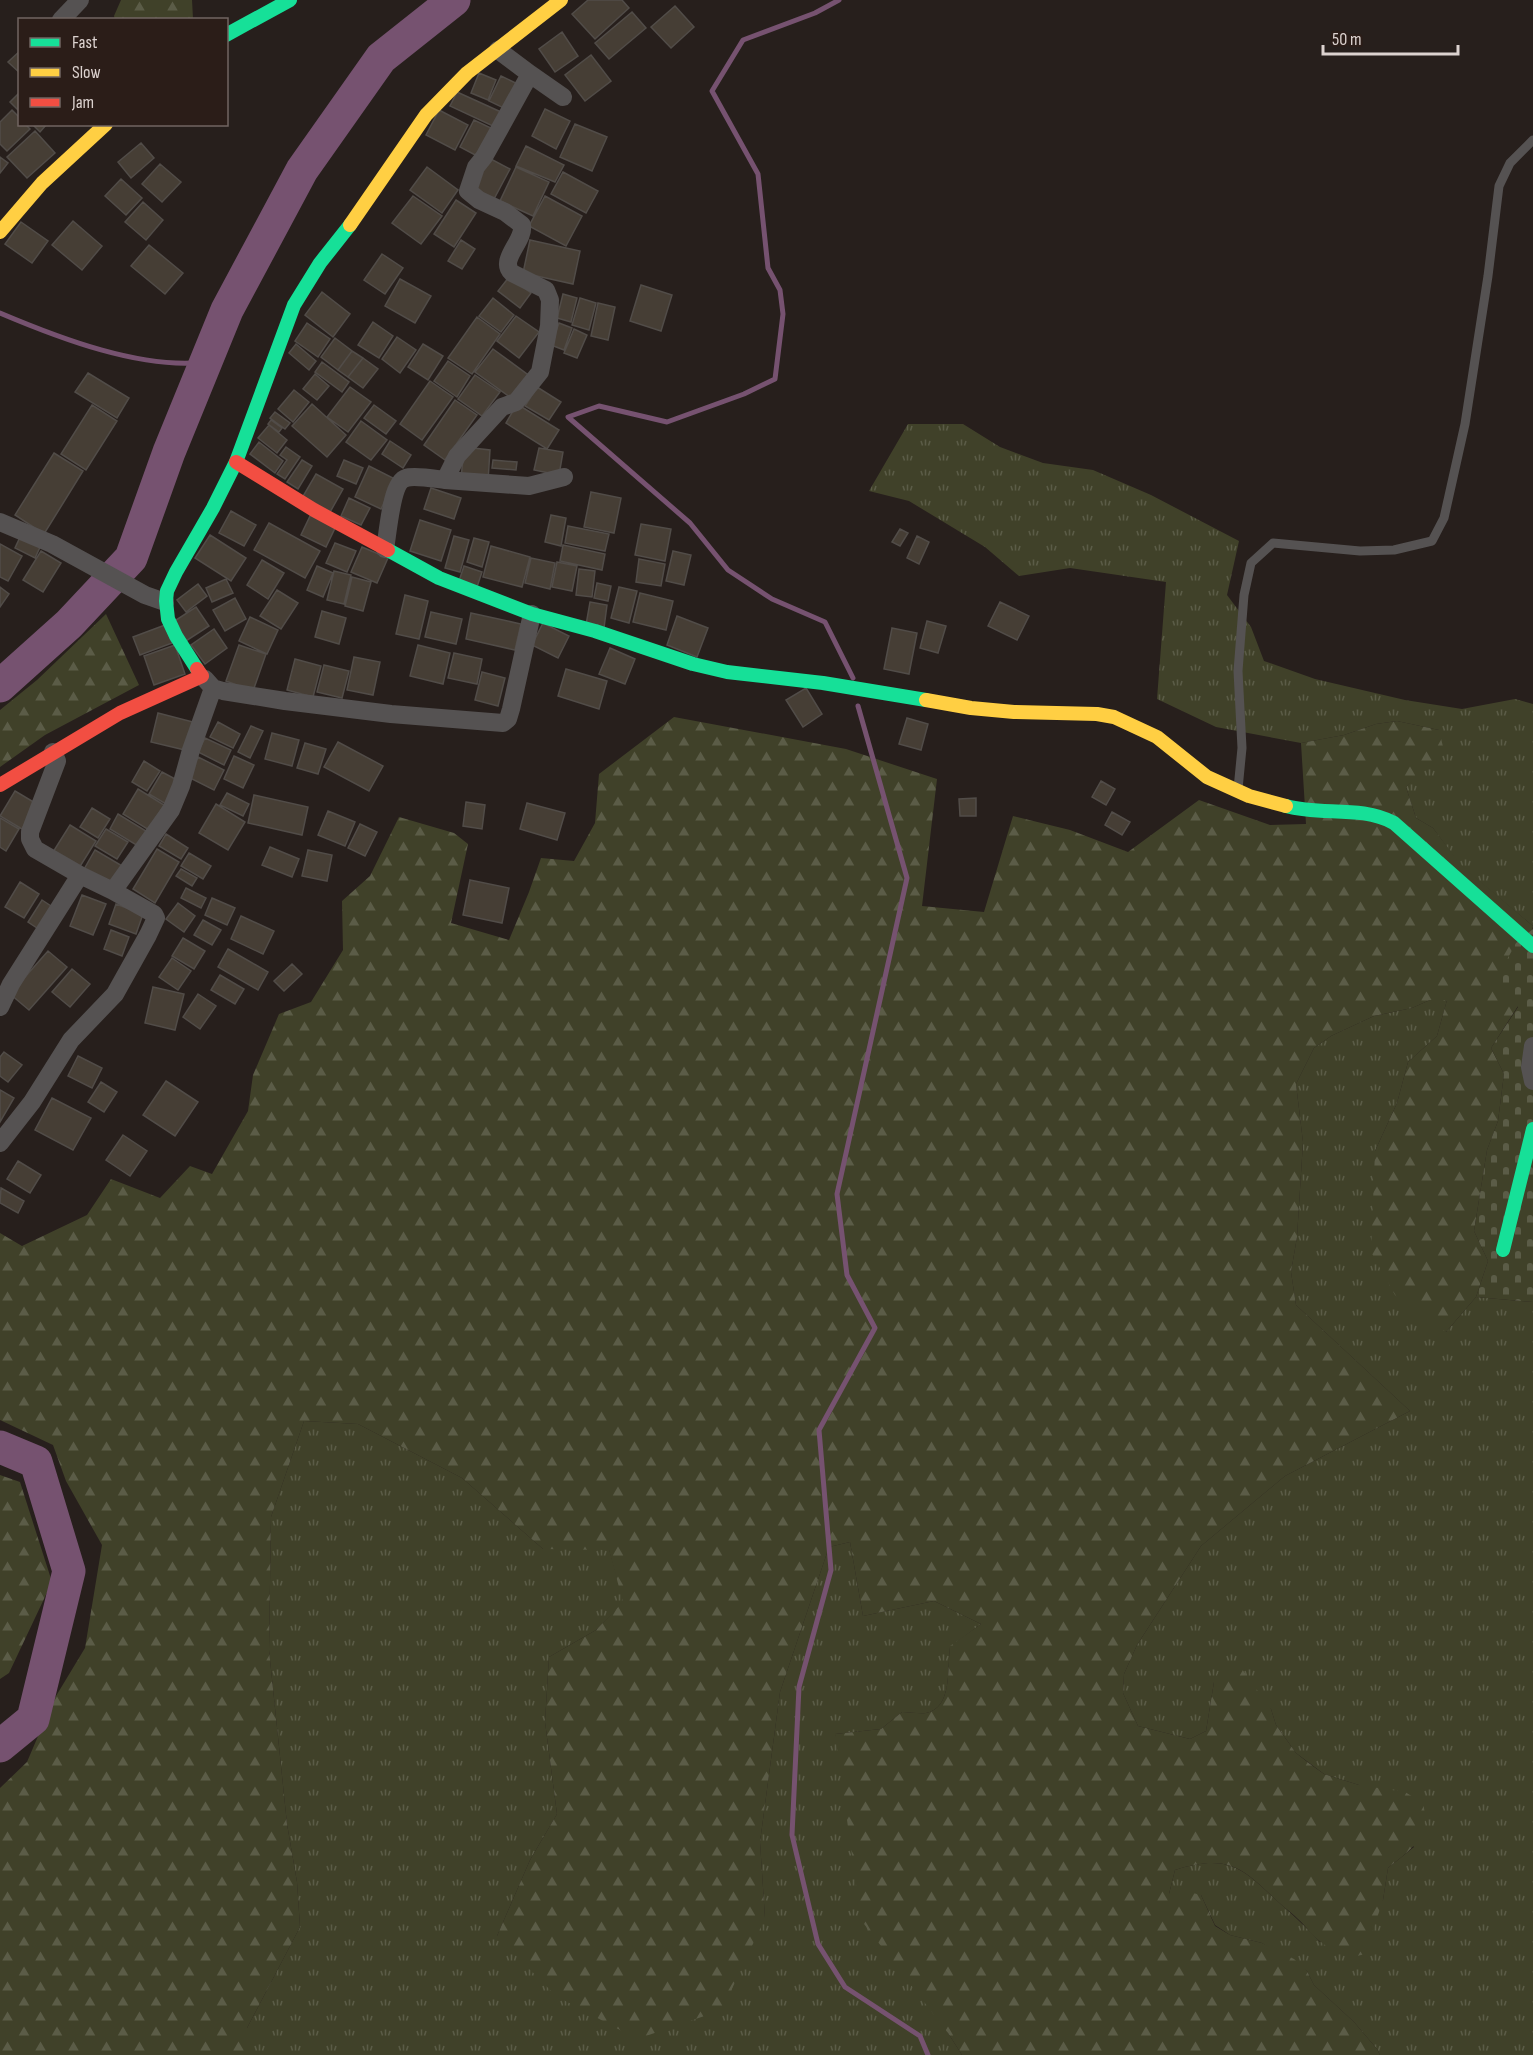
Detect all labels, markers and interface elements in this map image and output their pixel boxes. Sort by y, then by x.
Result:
legend [18,18,228,126]
scale bar [1323,18,1458,56]
text: 50 m [1332,29,1362,50]
text: Fast [72,32,98,53]
text: Slow [72,62,101,83]
text: Jam [71,92,94,113]

